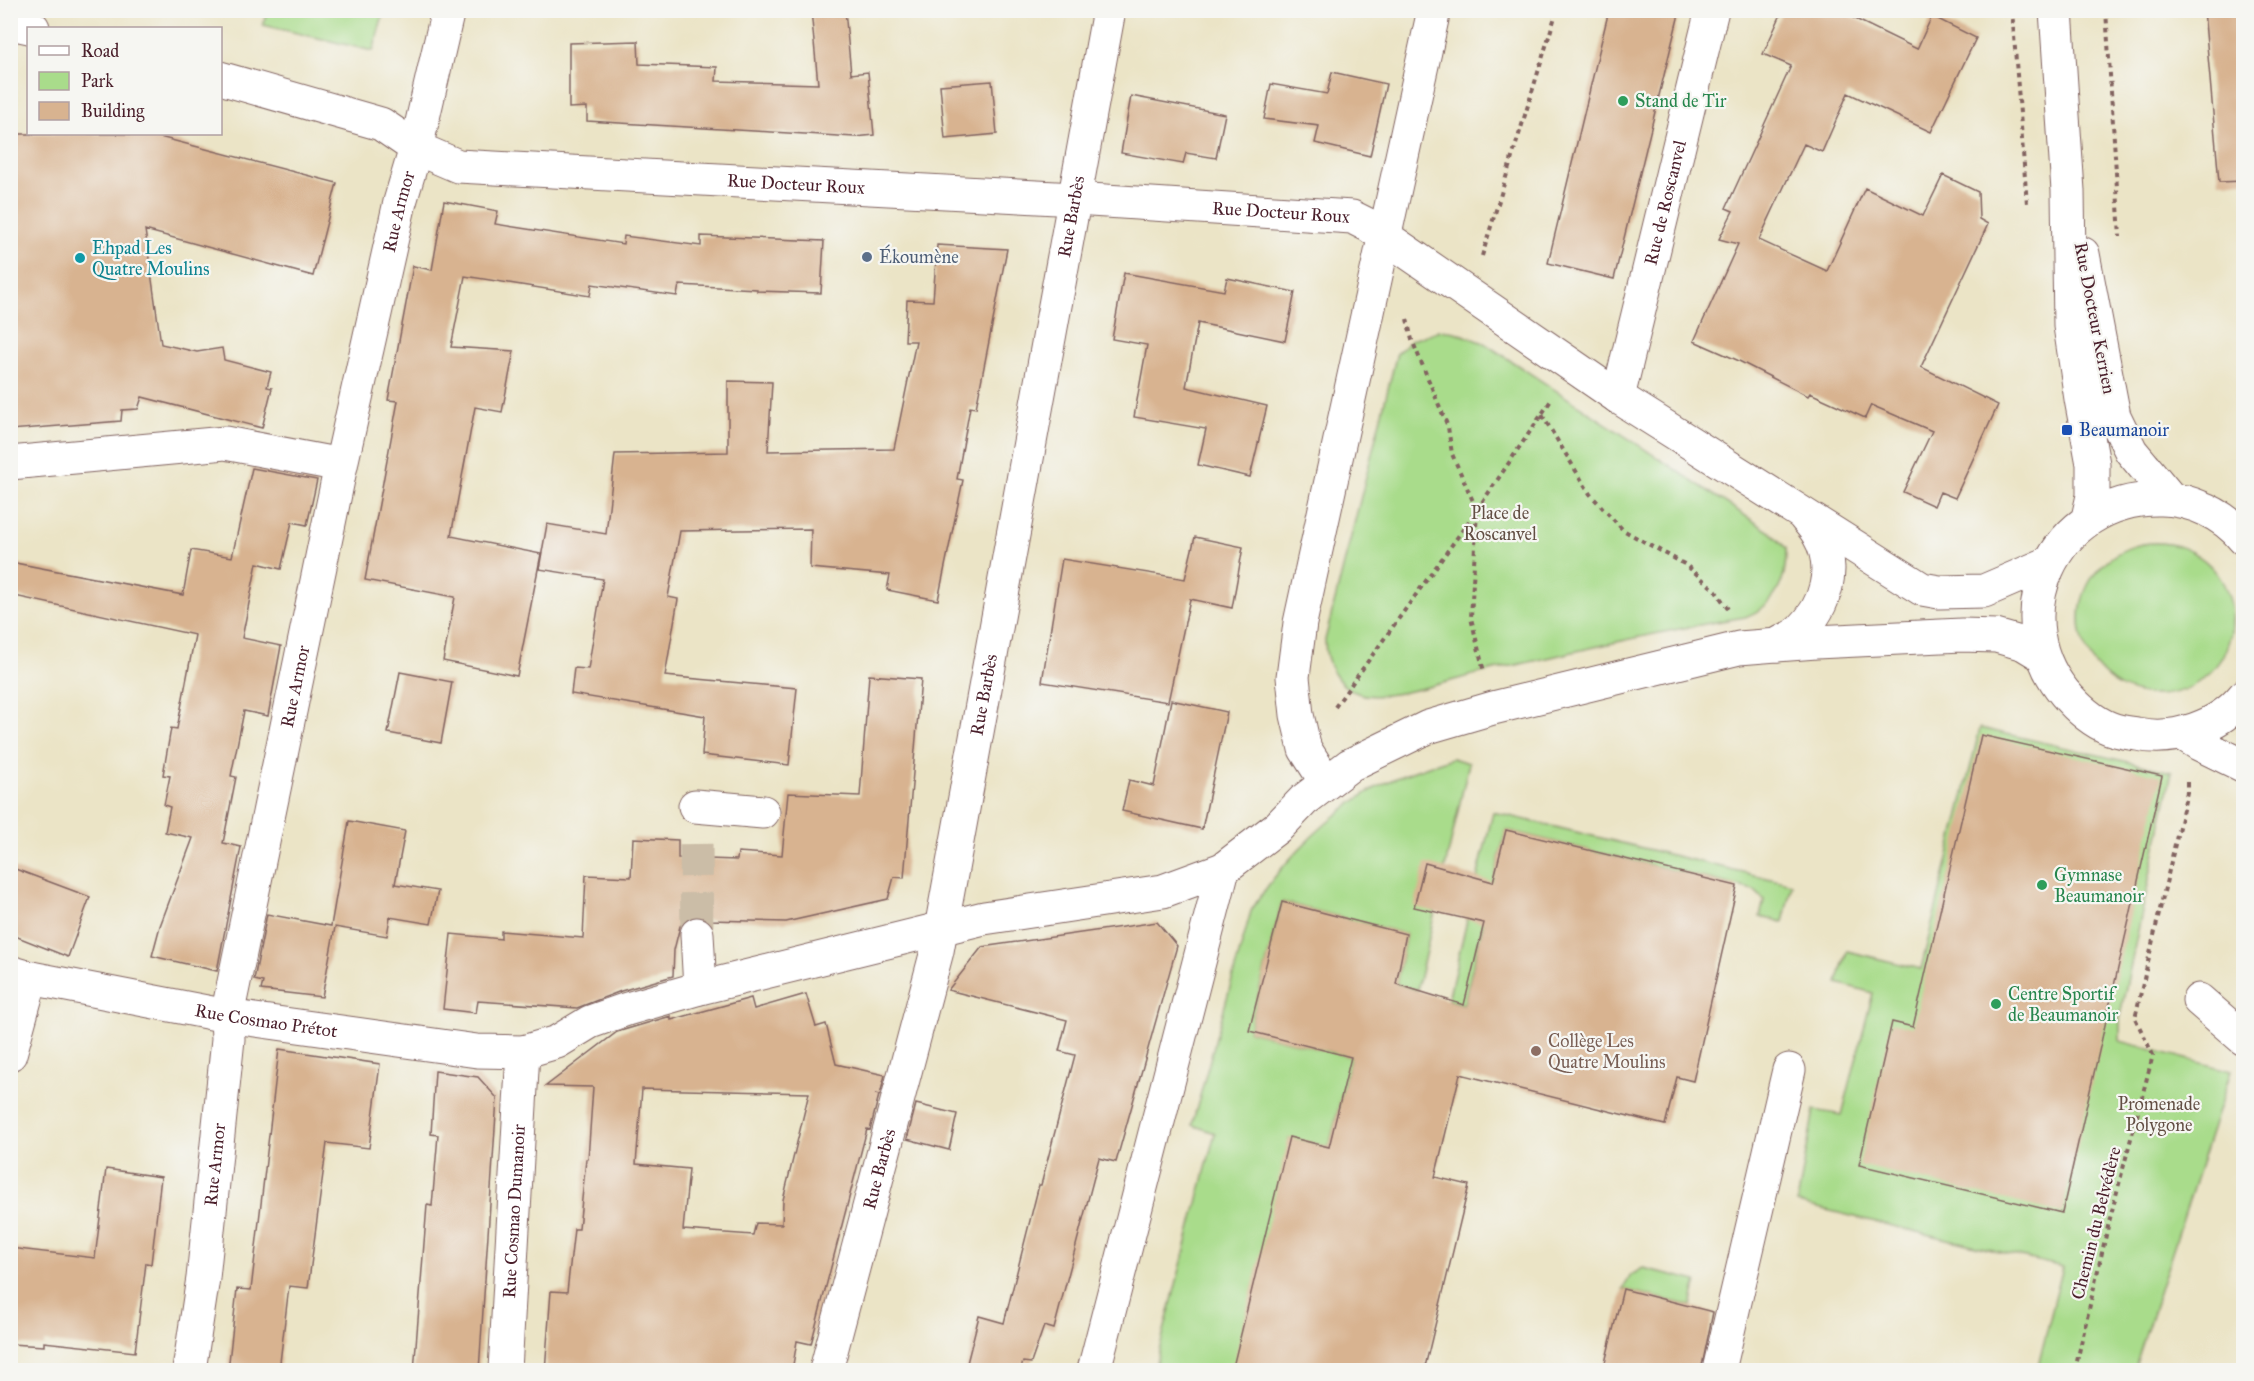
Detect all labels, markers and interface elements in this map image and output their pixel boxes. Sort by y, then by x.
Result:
legend [27,27,222,135]
text: Road [81,40,119,62]
text: Park [81,70,114,92]
place label: Stand de Tir [1635,90,1727,112]
marker: Stand de Tir [1616,94,1630,108]
text: Building [81,100,145,123]
street label: Rue de Roscanvel [1639,138,1691,267]
street label: Rue Armor [378,168,420,254]
street label: Rue Docteur Roux [726,169,865,199]
street label: Rue Barbès [1053,174,1089,259]
street label: Rue Docteur Roux [1212,197,1351,228]
place label: Ehpad Les Quatre Moulins [92,237,210,280]
street label: Rue Docteur Kerrien [2069,240,2121,396]
place label: Ékoumène [879,244,959,268]
marker: Ékoumène [860,250,874,264]
marker: Ehpad Les Quatre Moulins [73,251,87,265]
place label: Beaumanoir [2079,419,2169,441]
marker: Beaumanoir [2060,423,2074,437]
park label: Place de Roscanvel [1463,502,1537,545]
street label: Rue Armor [276,643,314,729]
street label: Rue Barbès [966,652,1002,737]
place label: Gymnase Beaumanoir [2054,864,2144,907]
marker: Gymnase Beaumanoir [2035,878,2049,892]
place label: Centre Sportif de Beaumanoir [2008,983,2119,1026]
marker: Centre Sportif de Beaumanoir [1989,997,2003,1011]
street label: Rue Cosmao Prétot [193,999,339,1042]
place label: Collège Les Quatre Moulins [1548,1030,1666,1073]
marker: Collège Les Quatre Moulins [1529,1044,1543,1058]
park label: Promenade Polygone [2118,1093,2200,1137]
street label: Rue Armor [200,1122,230,1207]
street label: Rue Cosmao Dumanoir [498,1123,530,1299]
street label: Rue Barbès [858,1126,900,1212]
street label: Chemin du Belvédère [2066,1144,2126,1302]

